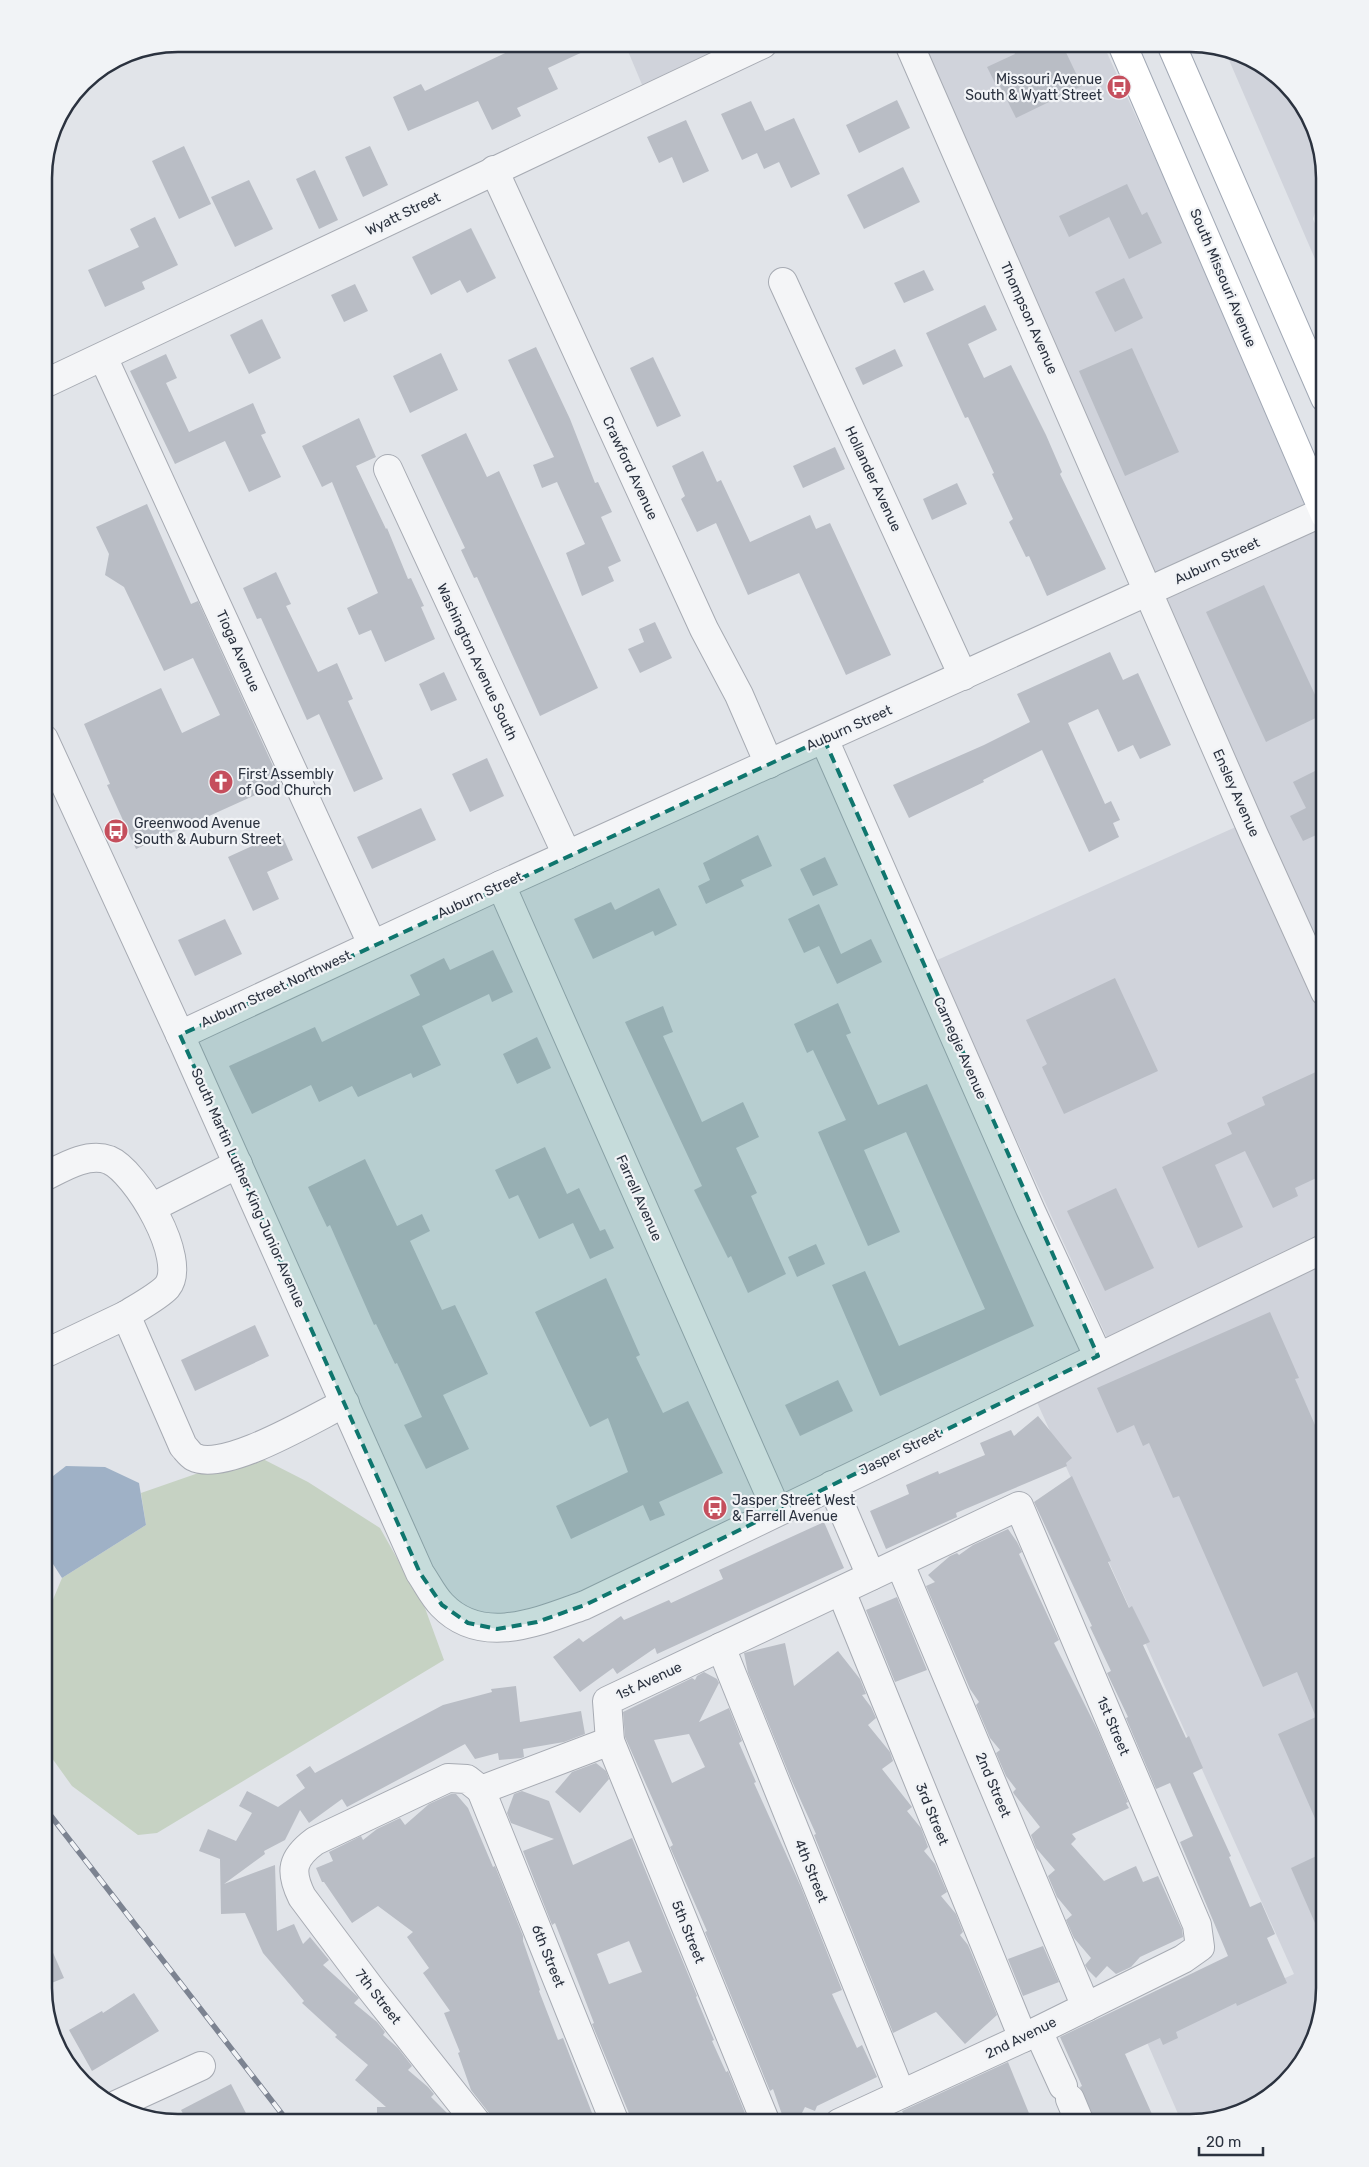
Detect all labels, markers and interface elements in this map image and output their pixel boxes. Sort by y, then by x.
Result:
place label: Missouri Avenue South & Wyatt Street [965,71,1103,104]
bus stop icon: Missouri Avenue South & Wyatt Street [1106,74,1132,100]
street label: Wyatt Street [363,188,444,239]
street label: South Missouri Avenue [1186,206,1260,350]
street label: Thompson Avenue [997,259,1061,377]
street label: Crawford Avenue [599,413,662,523]
street label: Hollander Avenue [841,424,905,535]
street label: Auburn Street [1172,534,1263,588]
street label: Washington Avenue South [433,581,521,743]
street label: Tioga Avenue [212,607,264,695]
street label: Auburn Street [803,701,895,755]
street label: Ensley Avenue [1209,746,1263,840]
place label: First Assembly of God Church [238,766,334,799]
church icon: First Assembly of God Church [208,769,234,795]
place label: Greenwood Avenue South & Auburn Street [134,815,282,848]
bus stop icon: Greenwood Avenue South & Auburn Street [103,818,129,844]
street label: Auburn Street [435,868,526,922]
street label: Auburn Street Northwest [198,946,354,1031]
street label: Carnegie Avenue [930,994,990,1102]
street label: South Martin Luther King Junior Avenue [187,1066,309,1310]
street label: Farrell Avenue [612,1152,666,1244]
street label: Jasper Street [856,1425,944,1479]
place label: Jasper Street West & Farrell Avenue [732,1492,856,1525]
bus stop icon: Jasper Street West & Farrell Avenue [702,1495,728,1521]
street label: 1st Avenue [613,1658,685,1704]
street label: 1st Street [1093,1694,1133,1759]
street label: 2nd Street [972,1750,1014,1821]
street label: 3rd Street [912,1780,952,1848]
street label: 4th Street [791,1837,832,1906]
street label: 5th Street [668,1898,708,1966]
street label: 6th Street [528,1922,569,1990]
street label: 7th Street [351,1966,405,2028]
street label: 2nd Avenue [983,2013,1060,2063]
scale bar [1199,2124,1263,2156]
text: 20 m [1206,2133,1241,2151]

